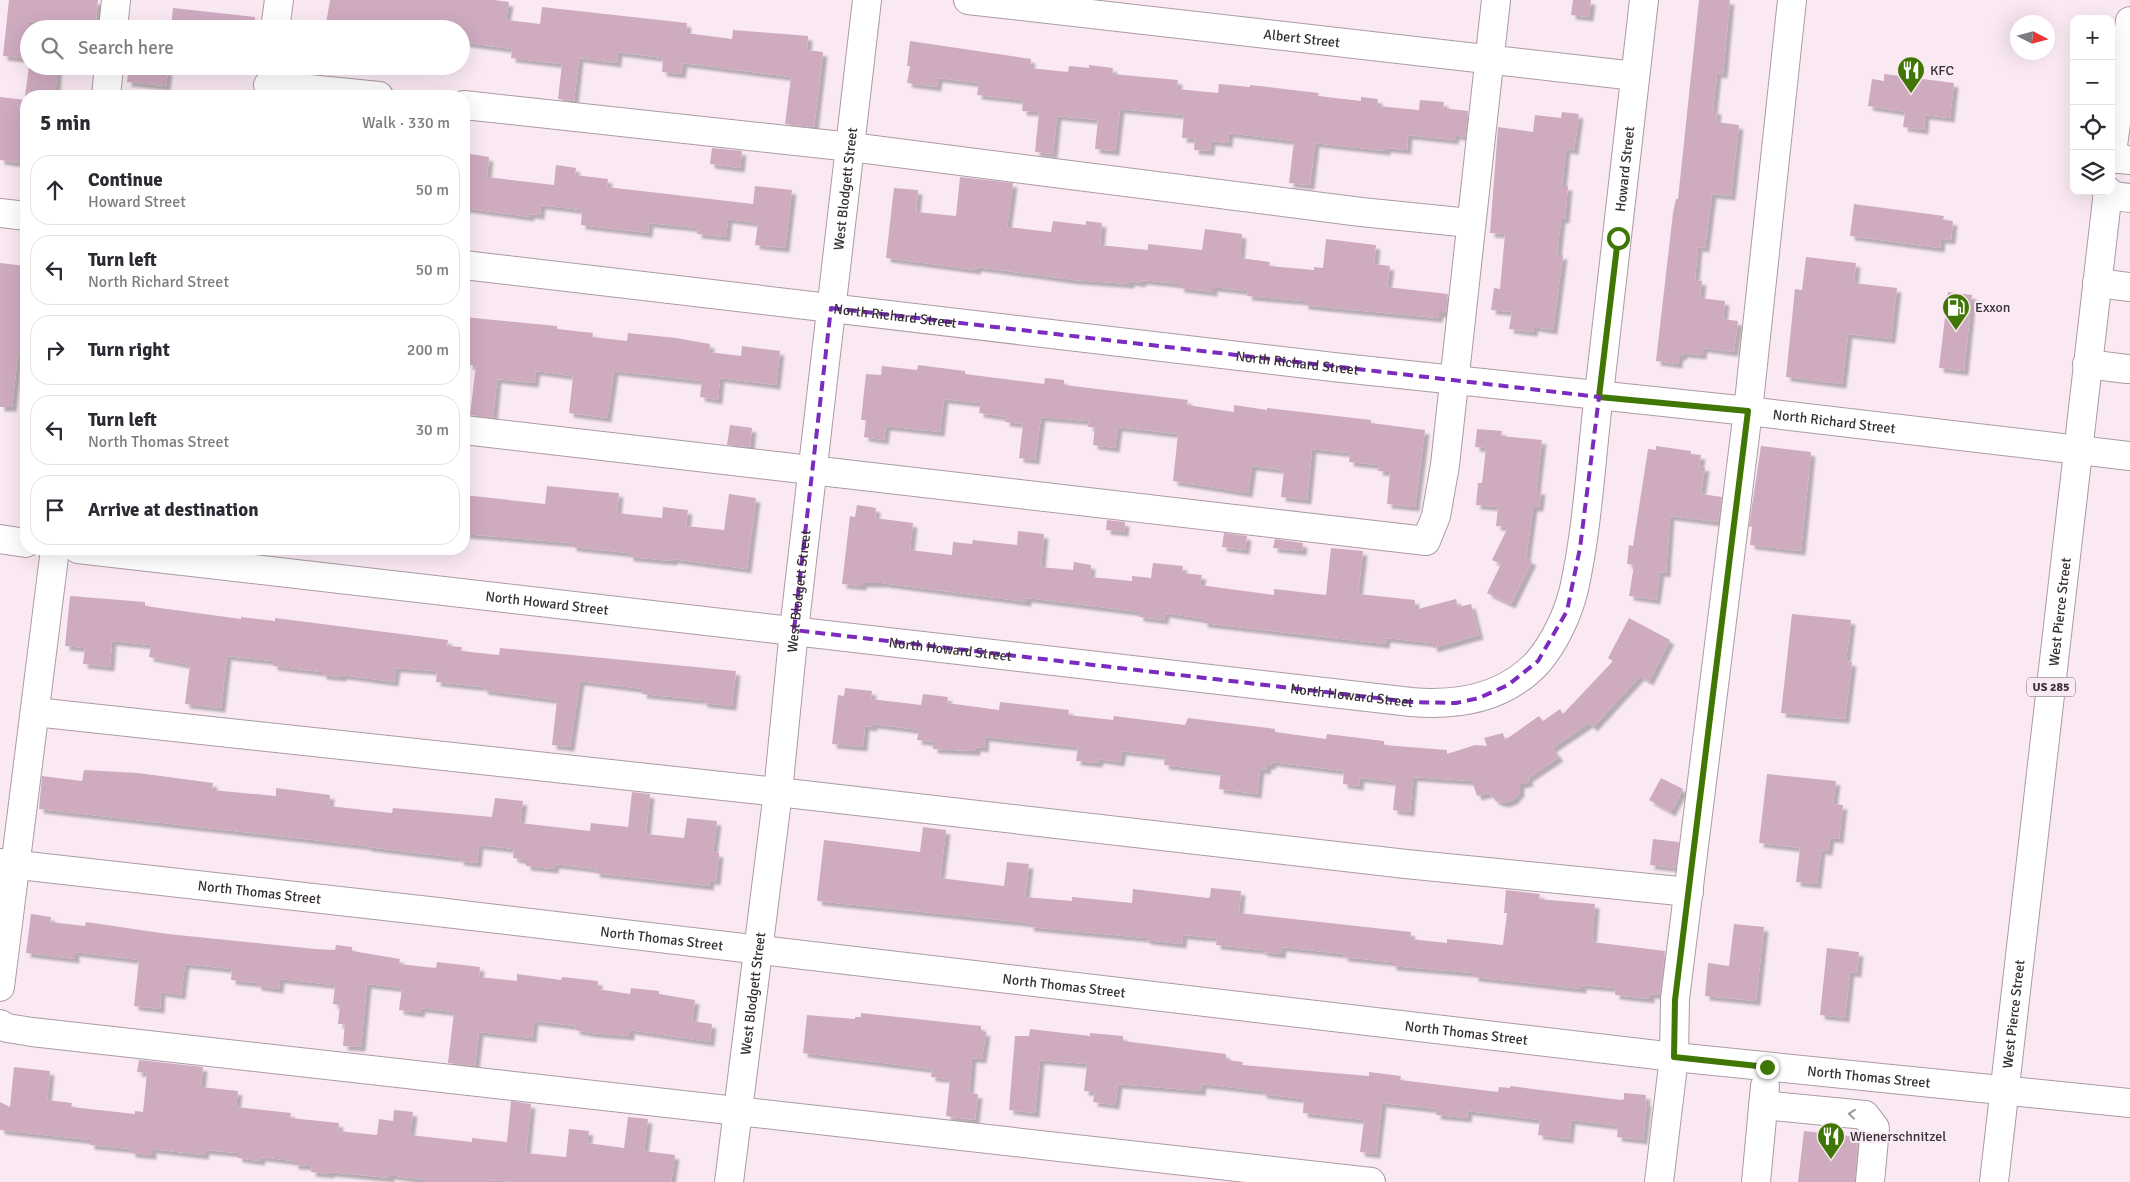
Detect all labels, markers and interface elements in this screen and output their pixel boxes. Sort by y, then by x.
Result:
north arrow [2010,15,2055,60]
map controls [2070,15,2115,195]
button: + [2070,15,2115,60]
search box [20,20,470,75]
street label: Albert Street [1263,25,1341,51]
icon: search [38,34,66,62]
text: Search here [78,36,174,60]
restaurant icon: KFC [1896,55,1926,94]
button: − [2070,60,2115,105]
place label: KFC [1930,62,1954,79]
button: locate [2070,105,2115,150]
text: 5 min [40,110,91,136]
text: Walk · 330 m [362,113,450,133]
street label: Howard Street [1611,125,1638,213]
street label: West Blodgett Street [830,126,861,251]
button: layers [2070,150,2115,195]
text: Continue [88,168,163,192]
icon: ahead [41,176,69,204]
text: 50 m [415,180,449,200]
text: Howard Street [88,192,186,212]
route start [1607,227,1630,250]
text: Turn left [88,248,157,272]
icon: left [41,256,69,284]
text: 50 m [415,260,449,280]
text: North Richard Street [88,272,229,292]
fuel station icon: Exxon [1941,292,1971,331]
place label: Exxon [1975,299,2010,316]
street label: North Richard Street [833,300,957,331]
icon: right [41,336,69,364]
text: Turn right [88,338,170,362]
text: 200 m [407,340,449,360]
street label: North Richard Street [1235,347,1360,378]
street label: North Richard Street [1772,405,1897,437]
text: Turn left [88,408,157,432]
icon: left [41,416,69,444]
text: 30 m [415,420,449,440]
text: North Thomas Street [88,432,229,452]
icon: arrive [41,496,69,524]
text: Arrive at destination [88,498,259,522]
street label: West Blodgett Street [783,529,814,653]
street label: West Pierce Street [2045,556,2074,667]
street label: North Howard Street [485,587,609,618]
street label: North Howard Street [888,634,1013,665]
road number: US 285 [2027,678,2075,696]
street label: North Howard Street [1289,680,1414,711]
street label: North Thomas Street [197,877,322,907]
street label: North Thomas Street [599,923,724,954]
street label: West Blodgett Street [737,931,769,1056]
street label: West Pierce Street [1999,959,2028,1069]
street label: North Thomas Street [1002,970,1126,1001]
street label: North Thomas Street [1404,1017,1529,1048]
route end [1756,1056,1779,1079]
street label: North Thomas Street [1806,1062,1931,1091]
one-way arrow [1847,1109,1855,1120]
restaurant icon: Wienerschnitzel [1816,1121,1846,1160]
place label: Wienerschnitzel [1850,1128,1946,1145]

